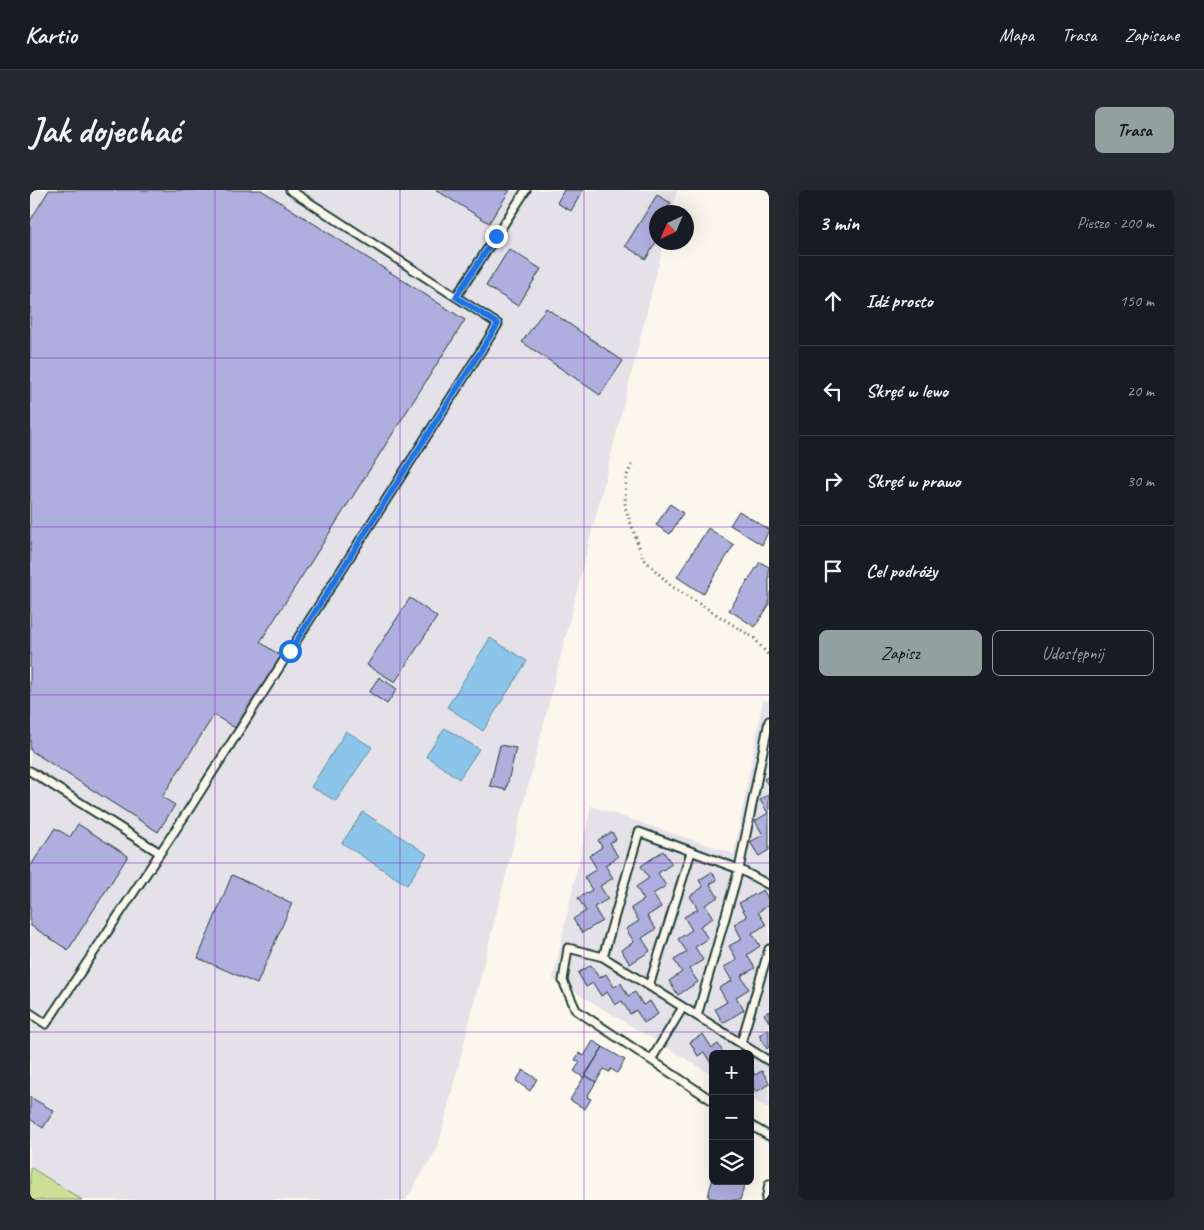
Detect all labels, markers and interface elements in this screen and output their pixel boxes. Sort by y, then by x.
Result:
text: Kartio [25,20,77,50]
text: Mapa [999,24,1034,46]
text: Trasa [1062,24,1096,46]
text: Zapisane [1124,24,1179,46]
button: Trasa [1095,107,1174,153]
text: Jak dojechać [30,108,181,153]
north arrow [649,205,694,250]
text: 3 min [819,210,859,236]
text: Pieszo · 200 m [1077,213,1154,233]
route end [485,225,508,248]
icon: ahead [819,287,847,315]
text: Idź prosto [866,289,933,313]
text: 150 m [1120,291,1154,311]
icon: left [819,377,847,405]
text: Skręć w lewo [866,379,948,403]
text: 20 m [1127,381,1154,401]
icon: right [819,467,847,495]
text: Skręć w prawo [866,469,961,493]
text: 30 m [1127,471,1154,491]
icon: arrive [819,557,847,585]
text: Cel podróży [866,559,937,583]
button: Zapisz [819,630,982,676]
button: Udostępnij [992,630,1154,676]
route start [279,640,302,663]
map controls [709,1050,754,1185]
button: + [709,1050,754,1095]
button: − [709,1095,754,1140]
button: layers [709,1140,754,1185]

